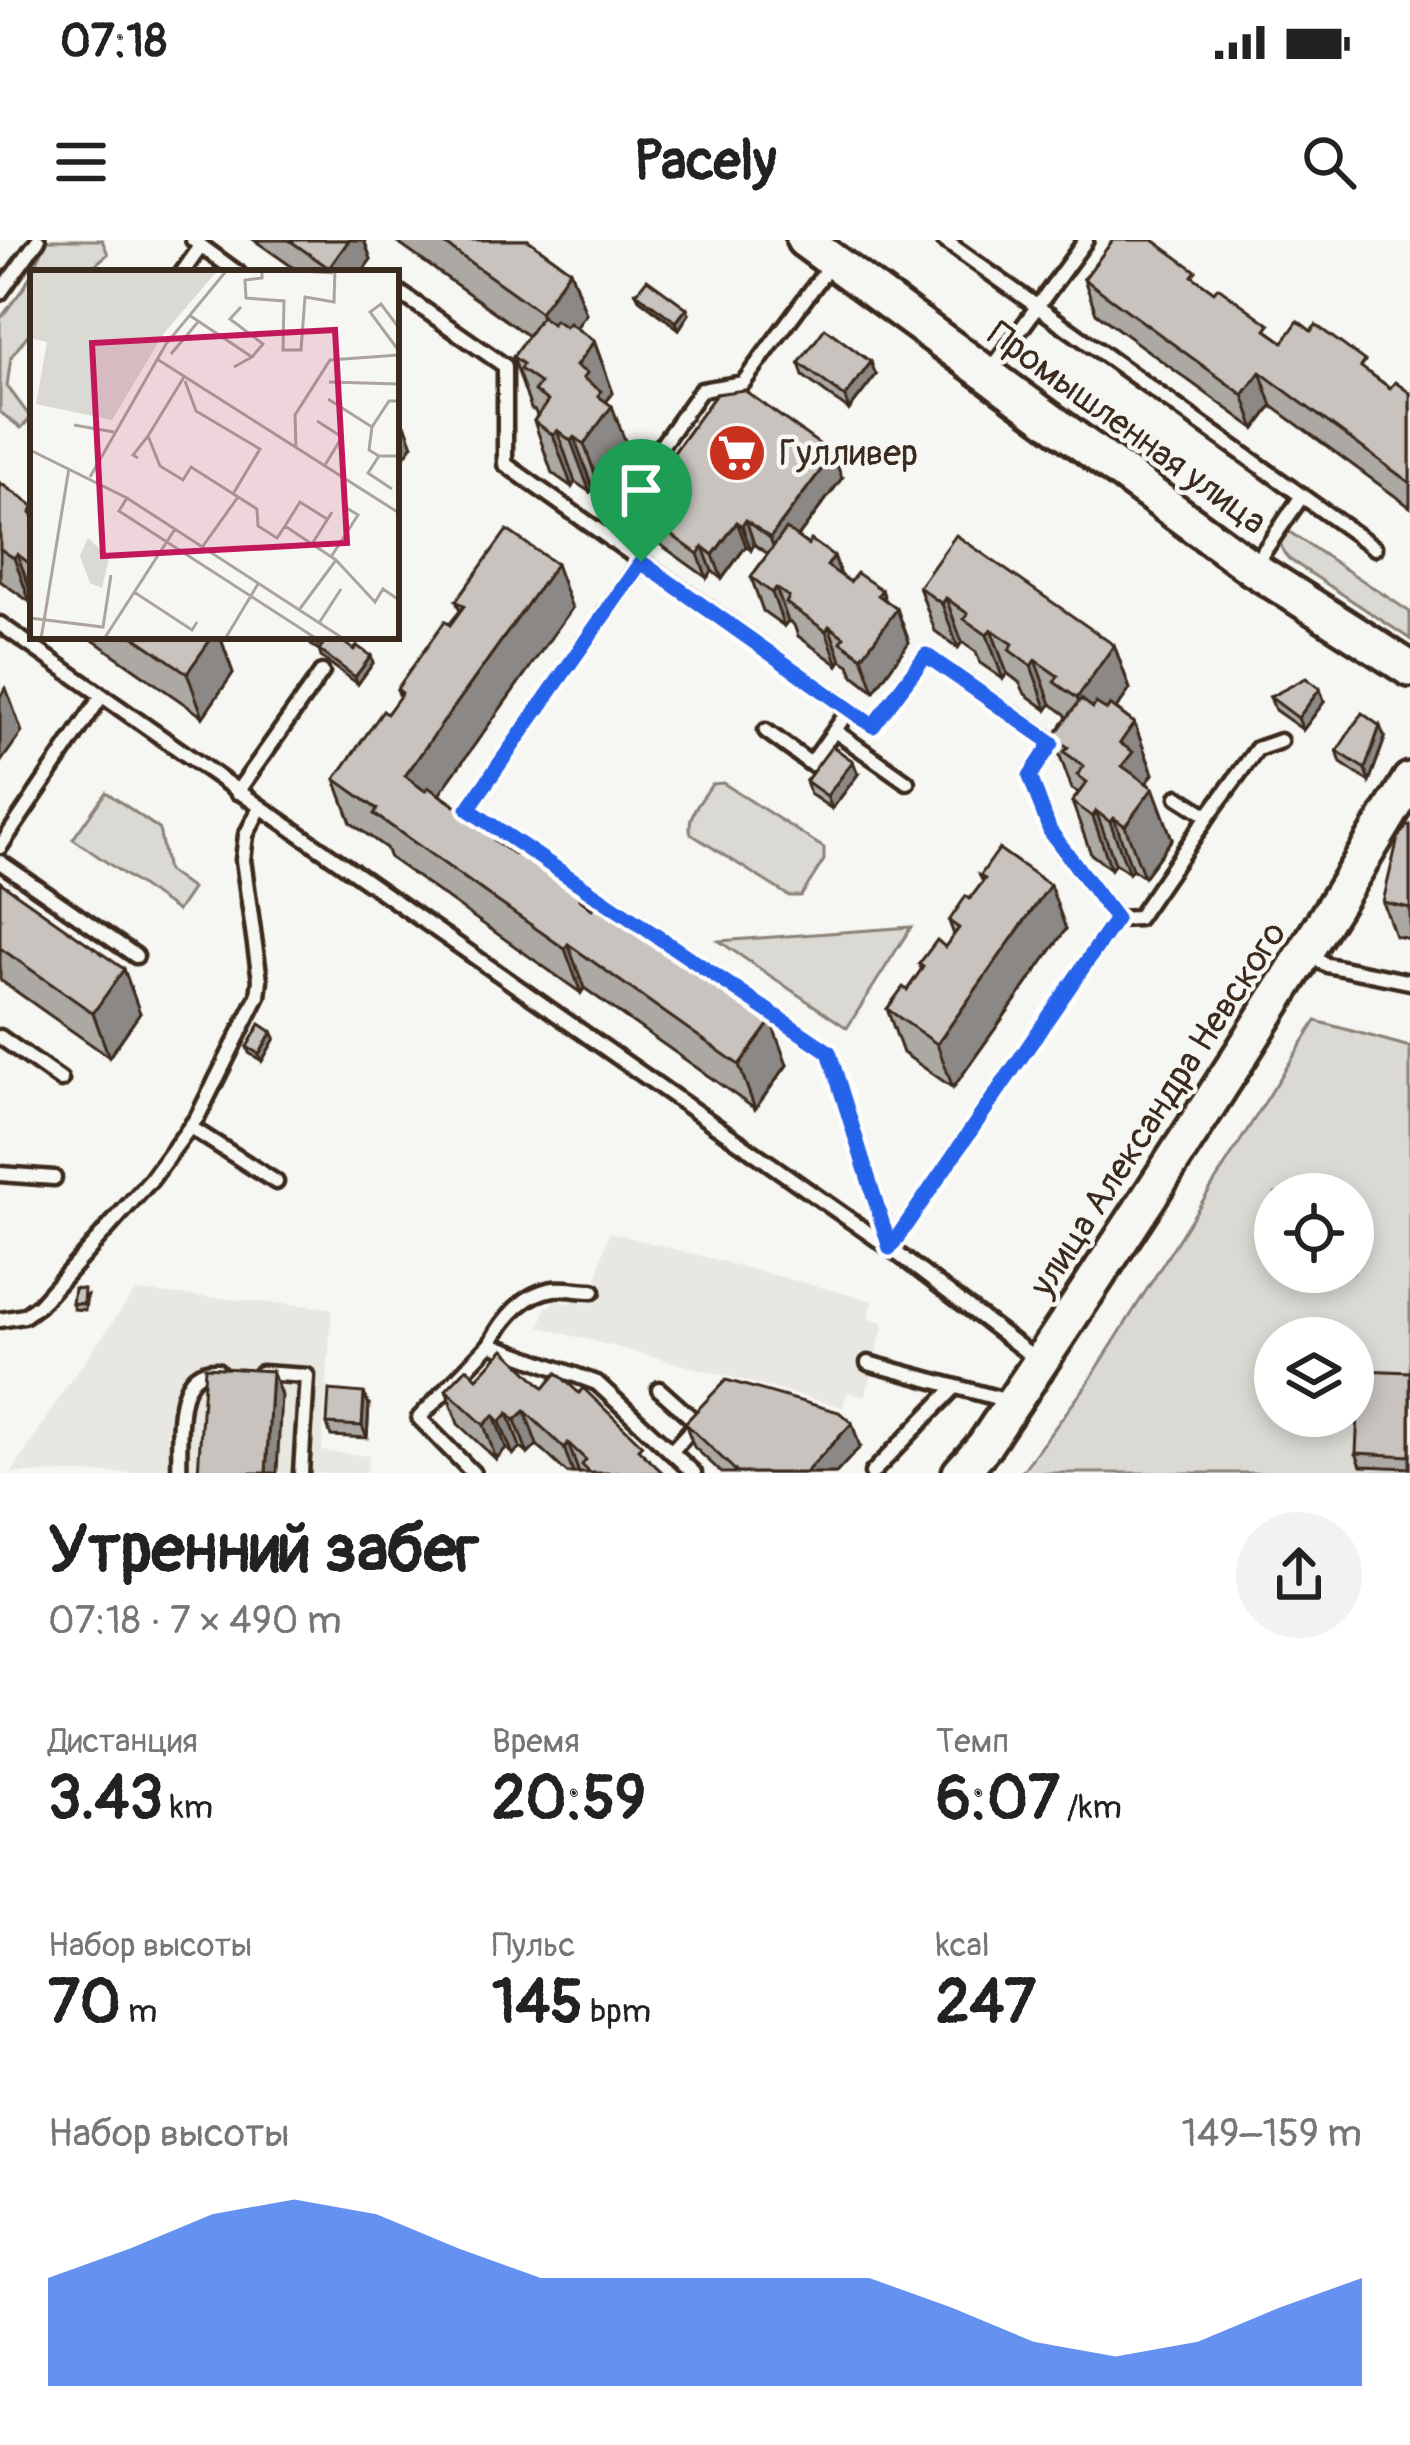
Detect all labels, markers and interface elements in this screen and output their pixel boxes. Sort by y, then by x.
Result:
text: 07:18 [60,14,167,70]
text: Pacely [634,128,776,196]
icon: menu [48,129,114,195]
icon: search [1296,129,1362,195]
inset map [30,270,399,639]
street label: Промышленная улица [979,312,1275,544]
supermarket icon: Гулливер [706,422,768,484]
place label: Гулливер [779,431,918,476]
pin [590,439,692,562]
icon: arrive [608,457,674,523]
street label: улица Александра Невского [1019,913,1296,1306]
map controls [1254,1173,1374,1437]
button: locate [1254,1173,1374,1293]
button: layers [1254,1317,1374,1437]
text: Утренний забег [48,1509,479,1592]
button: share [1236,1512,1362,1638]
text: 07:18 · 7 × 490 m [48,1596,342,1645]
text: Дистанция [48,1721,198,1762]
text: Время [492,1721,580,1762]
text: Темп [936,1721,1009,1762]
text: 3.43 [48,1762,163,1837]
text: 20:59 [492,1762,646,1837]
text: 6:07 [936,1762,1060,1837]
text: km [163,1787,213,1828]
text: /km [1060,1787,1122,1828]
text: Набор высоты [48,1925,252,1966]
text: Пульс [492,1925,575,1966]
text: kcal [936,1925,990,1966]
text: 70 [48,1966,121,2041]
text: 145 [492,1966,583,2041]
text: 247 [936,1966,1036,2041]
text: m [121,1991,157,2032]
text: bpm [583,1991,651,2032]
text: Набор высоты [48,2109,290,2158]
text: 149–159 m [1182,2109,1362,2158]

